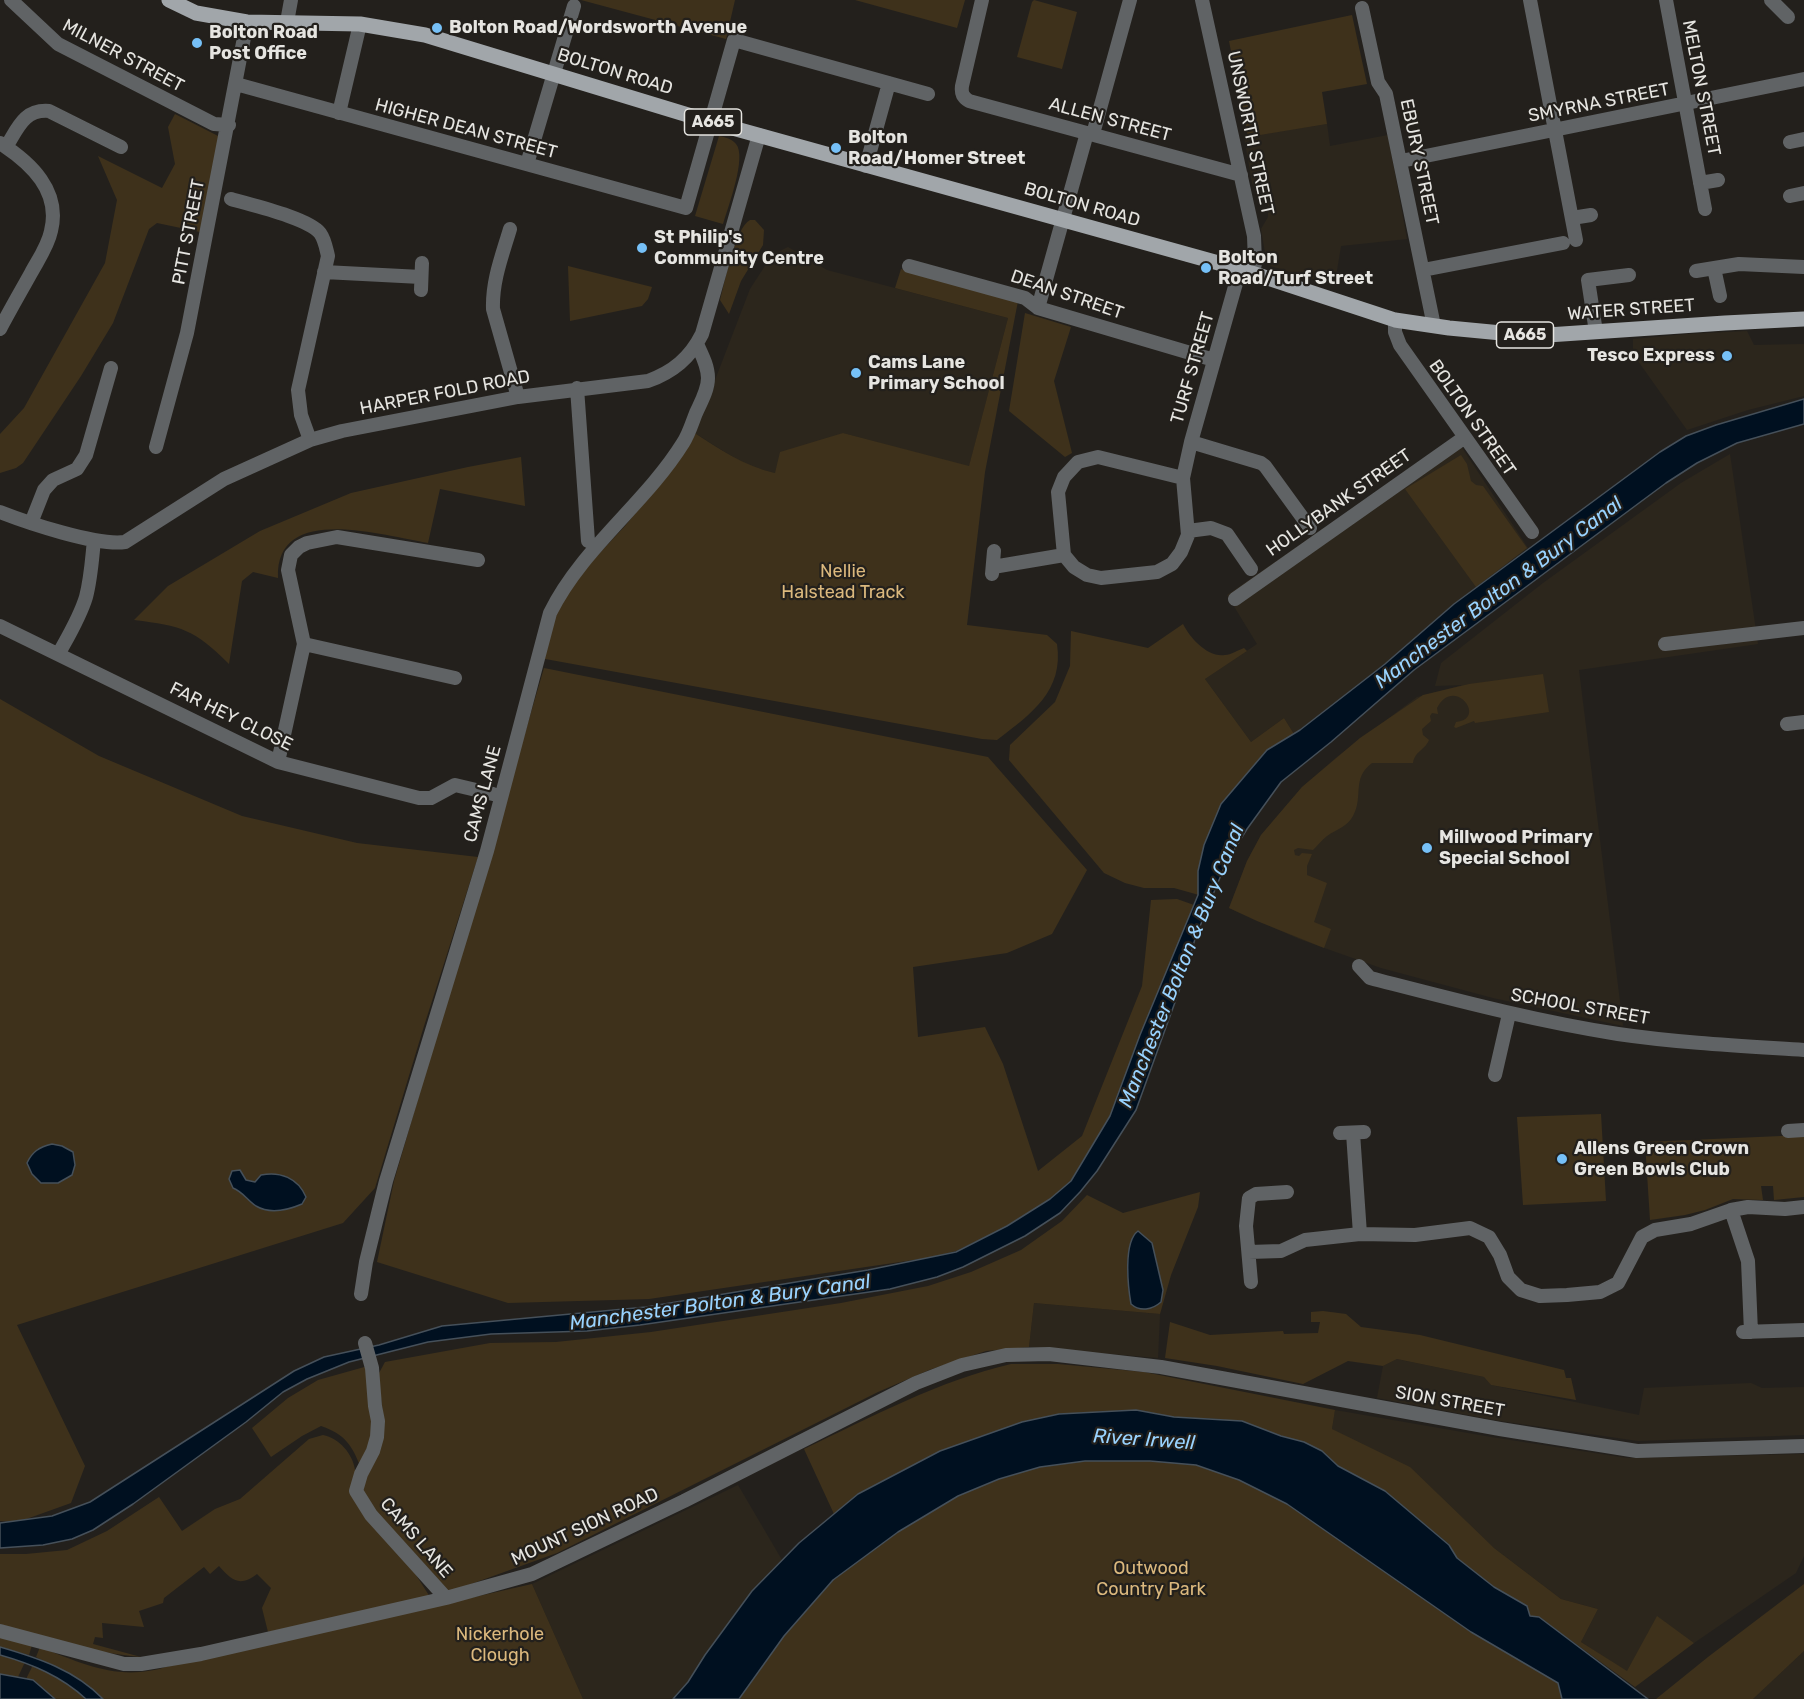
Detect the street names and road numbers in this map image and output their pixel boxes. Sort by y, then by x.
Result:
street label: MILNER STREET [59,15,187,97]
street label: MELTON STREET [1677,18,1725,158]
street label: BOLTON ROAD [555,44,675,100]
street label: UNSWORTH STREET [1222,49,1278,217]
street label: SMYRNA STREET [1527,79,1671,127]
street label: ALLEN STREET [1047,93,1173,147]
street label: HIGHER DEAN STREET [373,94,559,164]
street label: EBURY STREET [1395,97,1443,227]
road number: A665 [684,109,742,135]
street label: PITT STREET [168,177,210,287]
street label: BOLTON ROAD [1022,178,1142,232]
street label: DEAN STREET [1008,266,1126,324]
street label: WATER STREET [1567,295,1695,325]
street label: TURF STREET [1167,310,1219,426]
road number: A665 [1496,322,1553,348]
street label: BOLTON STREET [1424,356,1520,480]
street label: HARPER FOLD ROAD [358,366,532,420]
street label: HOLLYBANK STREET [1262,445,1416,561]
street label: FAR HEY CLOSE [166,678,296,756]
street label: CAMS LANE [460,743,506,845]
street label: SCHOOL STREET [1509,984,1651,1030]
street label: SION STREET [1394,1382,1506,1422]
street label: MOUNT SION ROAD [508,1483,662,1571]
street label: CAMS LANE [375,1493,457,1583]

